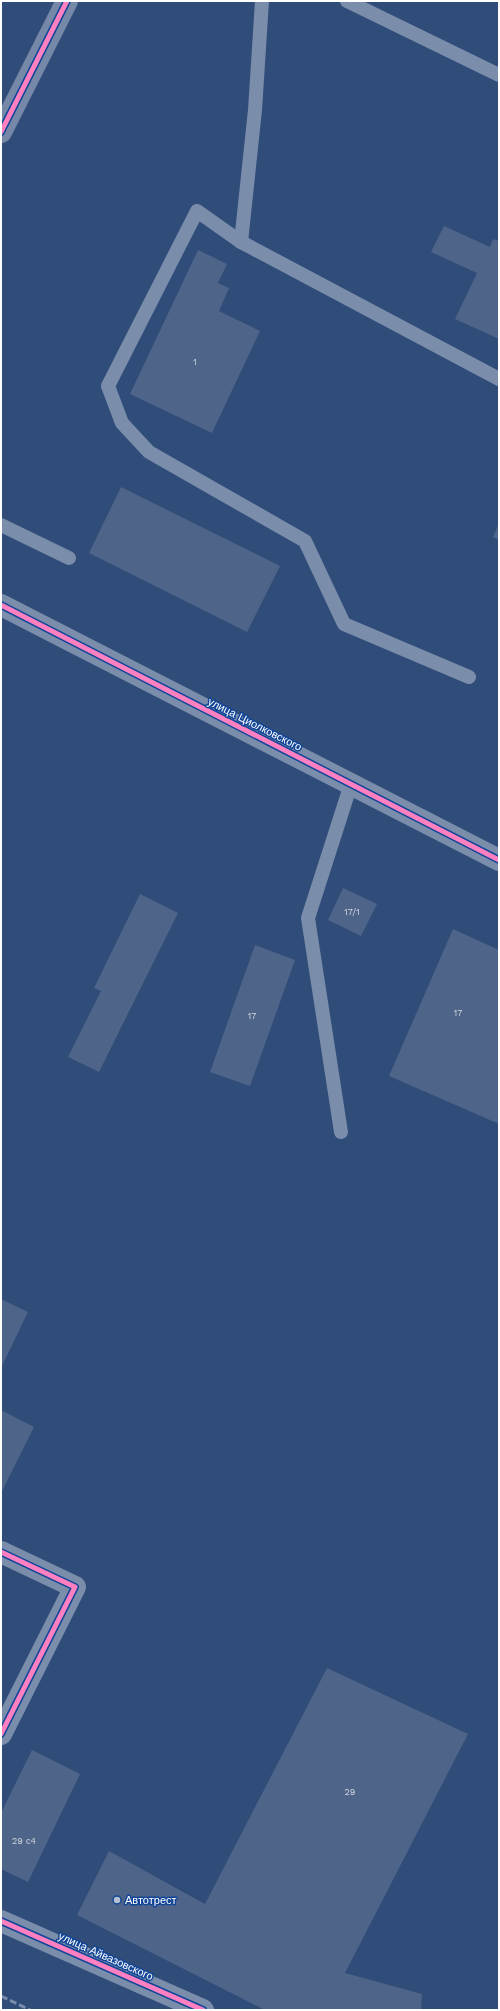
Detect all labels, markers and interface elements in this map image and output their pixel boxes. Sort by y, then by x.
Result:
house number: 1 [193,357,197,367]
street label: улица Циолковского [206,695,304,754]
house number: 17/1 [344,907,360,917]
house number: 17 [454,1008,462,1018]
house number: 17 [248,1011,256,1021]
house number: 29 [345,1787,355,1797]
house number: 29 с4 [12,1836,36,1846]
place label: Автотрест [125,1894,177,1907]
marker: Автотрест [112,1895,122,1905]
street label: улица Айвазовского [56,1930,155,1983]

